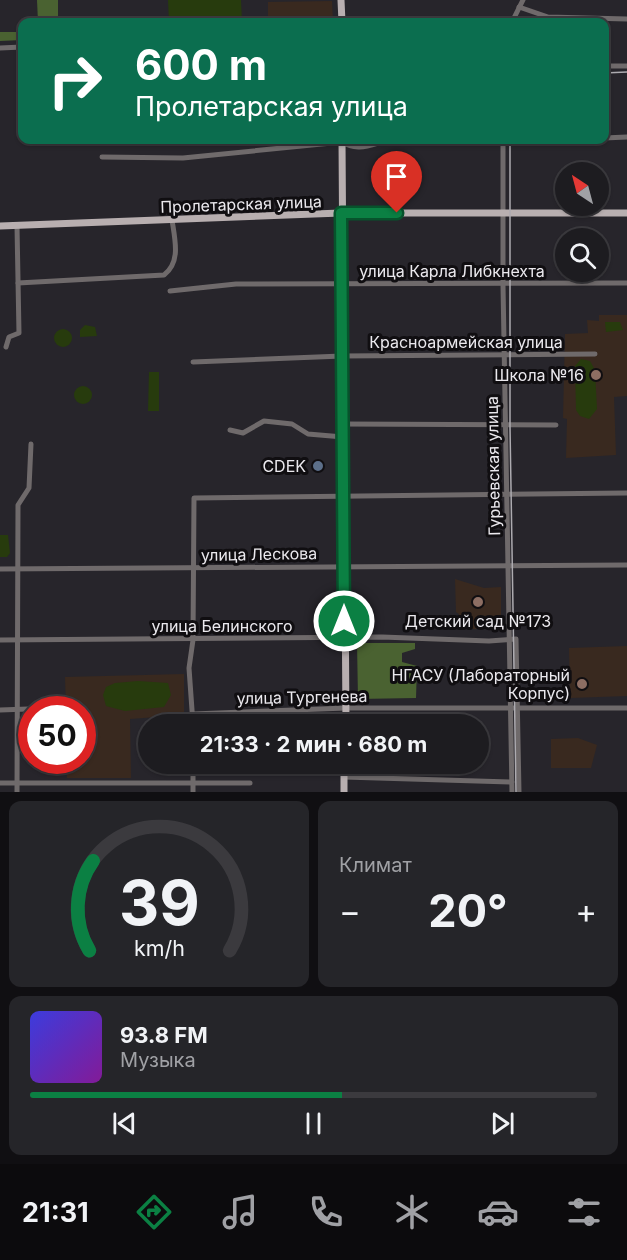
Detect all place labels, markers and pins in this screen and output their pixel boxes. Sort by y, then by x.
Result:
pin [371,151,422,213]
place label: Школа №16 [494,365,584,385]
marker: Школа №16 [589,368,603,382]
place label: CDEK [262,456,306,476]
marker: CDEK [311,459,325,473]
marker: Детский сад №173 [471,595,485,609]
place label: Детский сад №173 [405,611,551,631]
place label: НГАСУ (Лабораторный Корпус) [391,665,570,703]
marker: НГАСУ (Лабораторный Корпус) [575,677,589,691]

